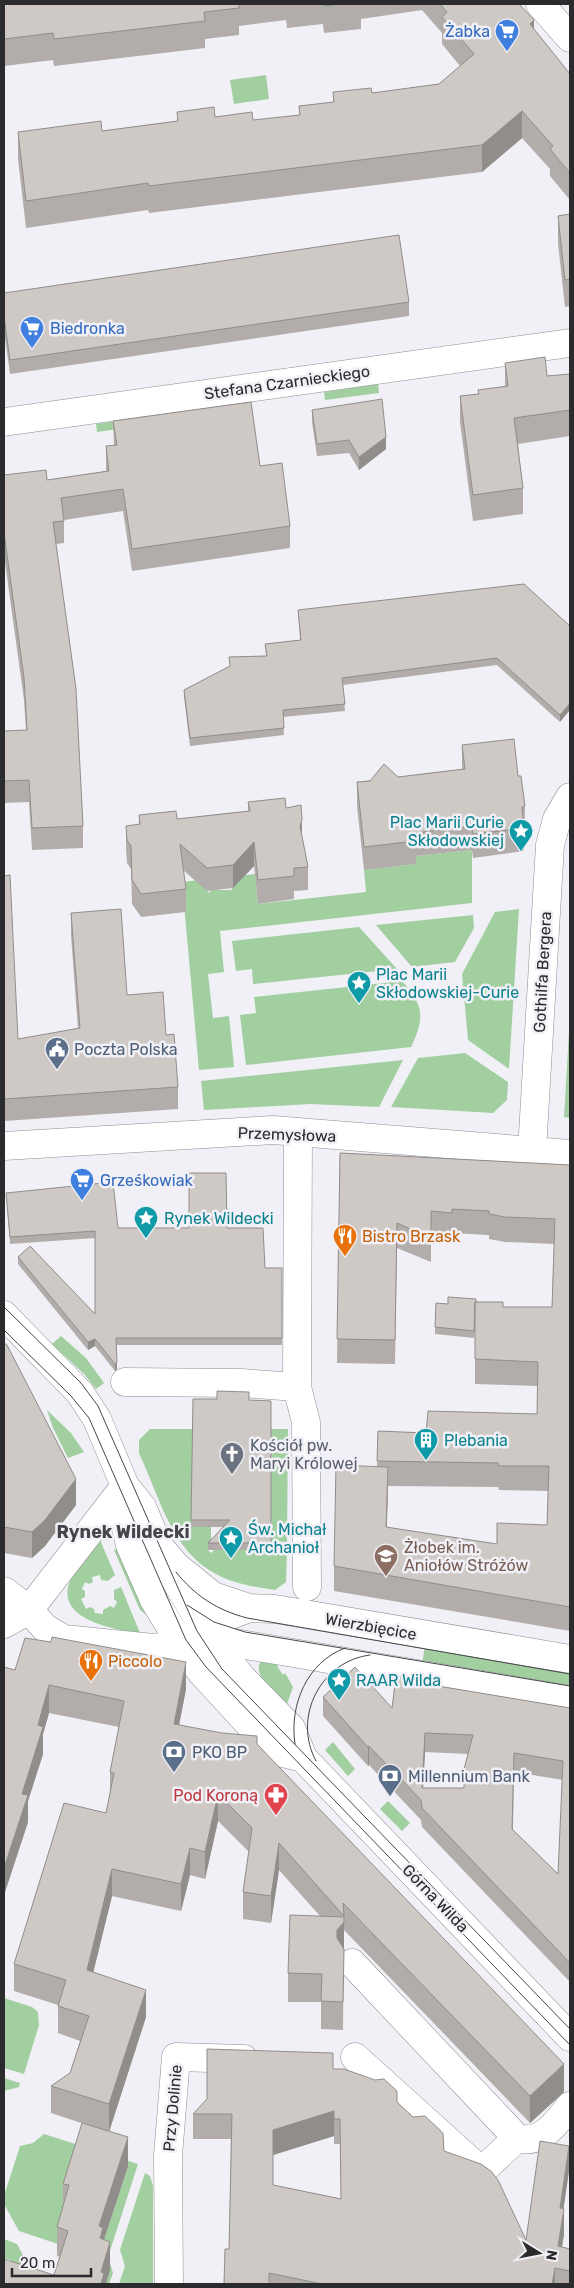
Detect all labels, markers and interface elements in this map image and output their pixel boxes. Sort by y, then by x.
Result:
supermarket icon: Żabka [494,18,520,52]
place label: Żabka [445,22,490,41]
supermarket icon: Biedronka [19,315,45,349]
place label: Biedronka [50,319,125,338]
street label: Stefana Czarnieckiego [203,361,371,404]
place label: Plac Marii Curie Skłodowskiej [390,813,504,850]
place icon: Plac Marii Curie Skłodowskiej [508,818,534,852]
street label: Gothilfa Bergera [530,911,555,1033]
place label: Plac Marii Skłodowskiej-Curie [376,965,519,1002]
place icon: Plac Marii Skłodowskiej-Curie [346,970,372,1004]
public building icon: Poczta Polska [44,1036,70,1070]
place label: Poczta Polska [74,1040,178,1059]
street label: Przemysłowa [237,1123,337,1146]
supermarket icon: Grześkowiak [69,1167,95,1201]
place label: Grześkowiak [100,1171,194,1190]
place icon: Rynek Wildecki [133,1205,159,1239]
place label: Rynek Wildecki [164,1209,274,1228]
restaurant icon: Bistro Brzask [332,1223,358,1257]
place label: Bistro Brzask [362,1227,461,1246]
building icon: Plebania [413,1427,439,1461]
place label: Plebania [444,1431,508,1450]
place label: Kościół pw. Maryi Królowej [250,1436,357,1473]
church icon: Kościół pw. Maryi Królowej [219,1441,245,1475]
place label: Św. Michał Archanioł [248,1519,327,1557]
district label: Rynek Wildecki [56,1521,190,1543]
place icon: Św. Michał Archanioł [218,1525,244,1559]
place label: Żłobek im. Aniołów Stróżów [404,1538,528,1575]
school or university icon: Żłobek im. Aniołów Stróżów [373,1543,399,1577]
street label: Wierzbięcice [323,1609,418,1645]
restaurant icon: Piccolo [78,1648,104,1682]
place label: Piccolo [108,1652,162,1671]
place icon: RAAR Wilda [326,1667,352,1701]
place label: RAAR Wilda [356,1671,441,1690]
bank icon: PKO BP [161,1739,187,1773]
place label: PKO BP [192,1743,247,1762]
bank icon: Millennium Bank [377,1763,403,1797]
place label: Millennium Bank [408,1767,531,1786]
pharmacy icon: Pod Koroną [263,1782,289,1816]
place label: Pod Koroną [173,1786,258,1805]
street label: Górna Wilda [398,1860,473,1936]
street label: Przy Dolinie [159,2064,186,2152]
north arrow [514,2228,564,2278]
scale bar [12,2246,91,2278]
text: N [542,2249,561,2262]
text: 20 m [20,2254,55,2272]

